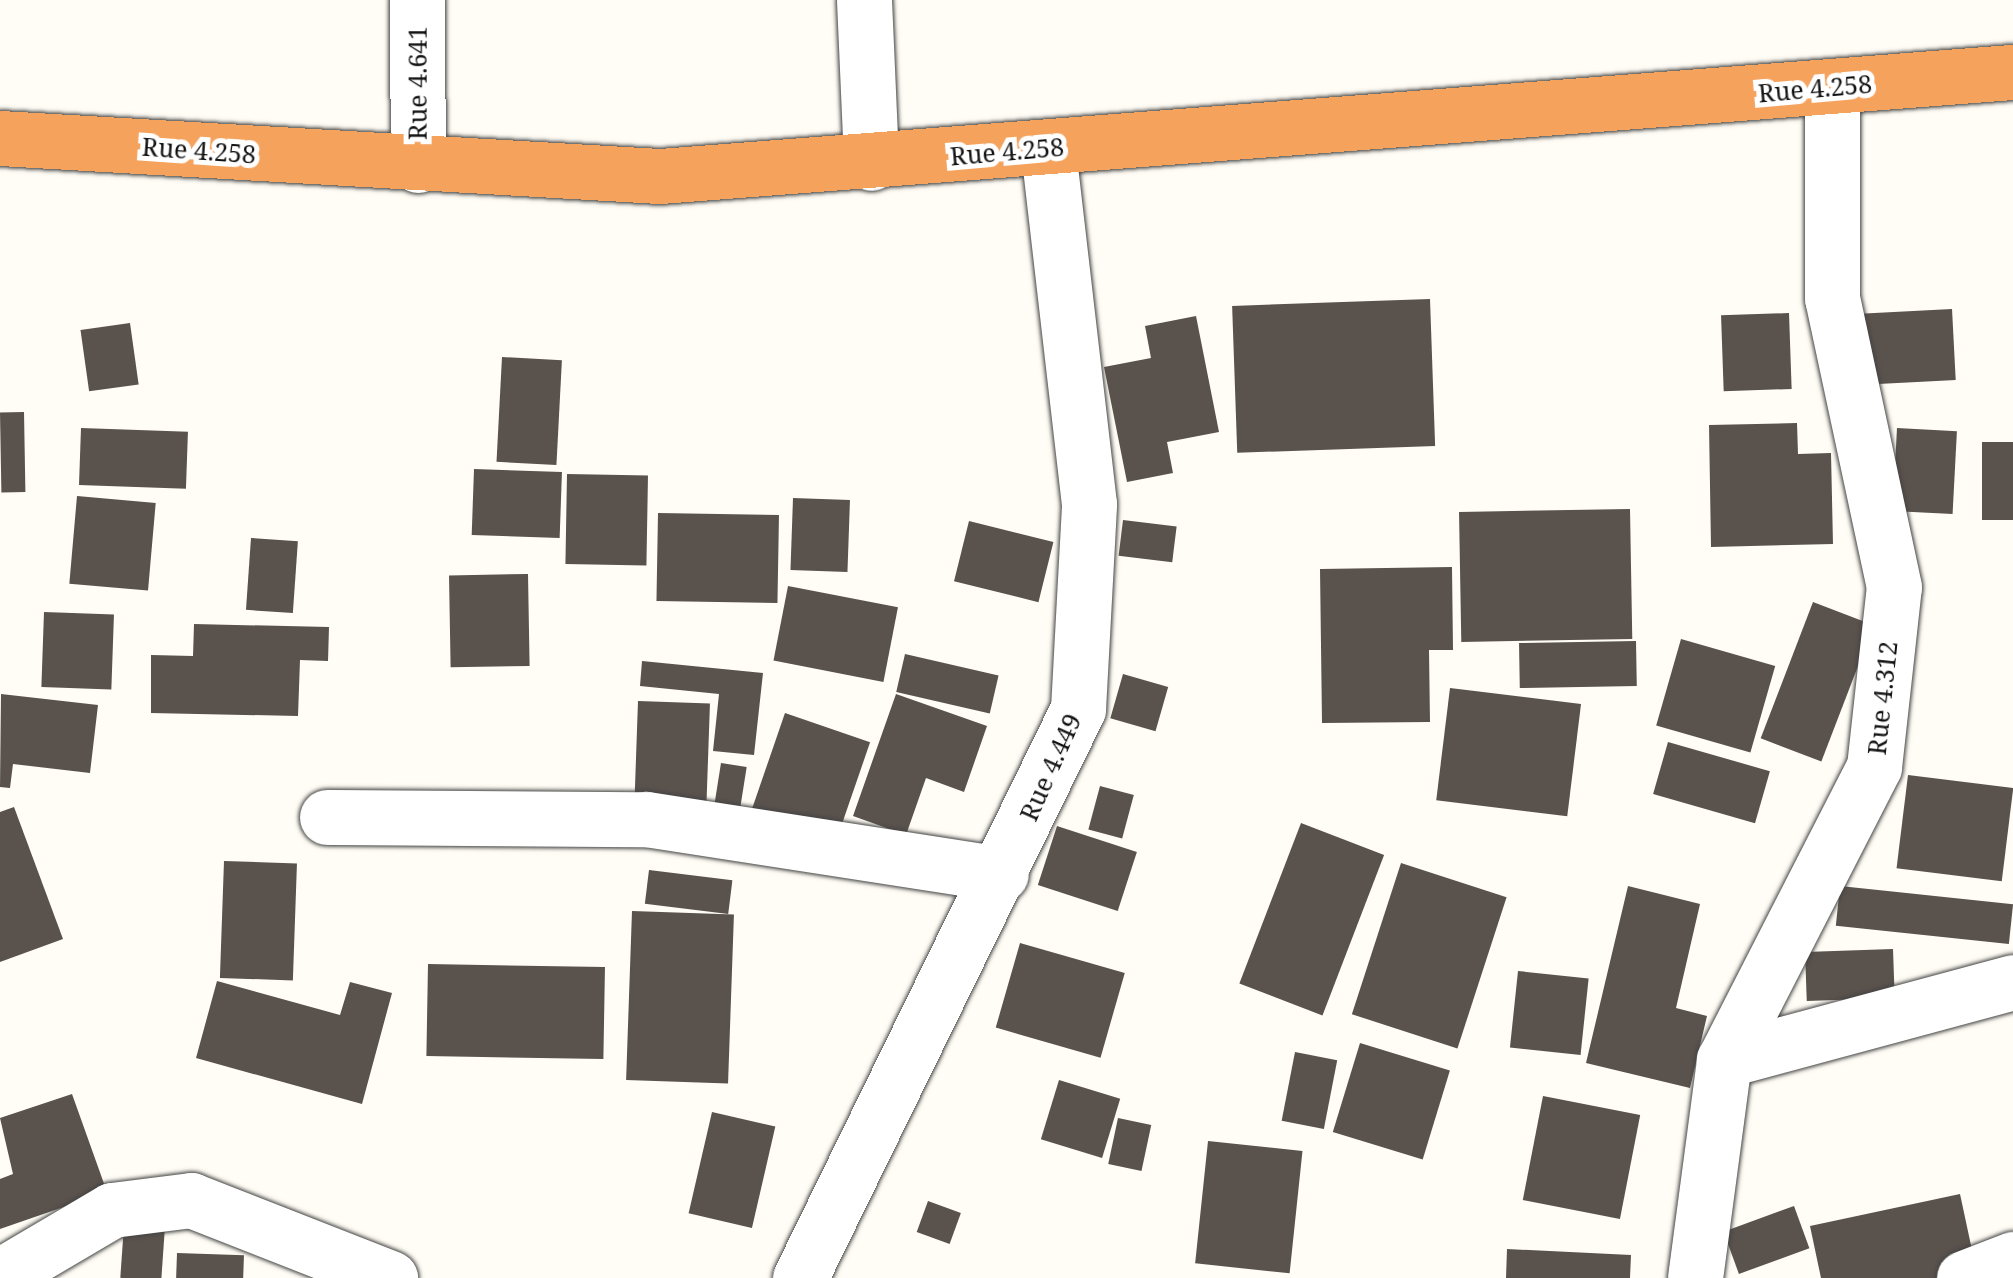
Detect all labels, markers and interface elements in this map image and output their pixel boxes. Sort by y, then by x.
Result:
street label: Rue 4.641 [402,26,432,140]
street label: Rue 4.258 [1757,68,1873,108]
street label: Rue 4.258 [141,131,257,169]
street label: Rue 4.258 [949,131,1065,171]
street label: Rue 4.312 [1861,640,1903,756]
street label: Rue 4.449 [1013,709,1087,825]

